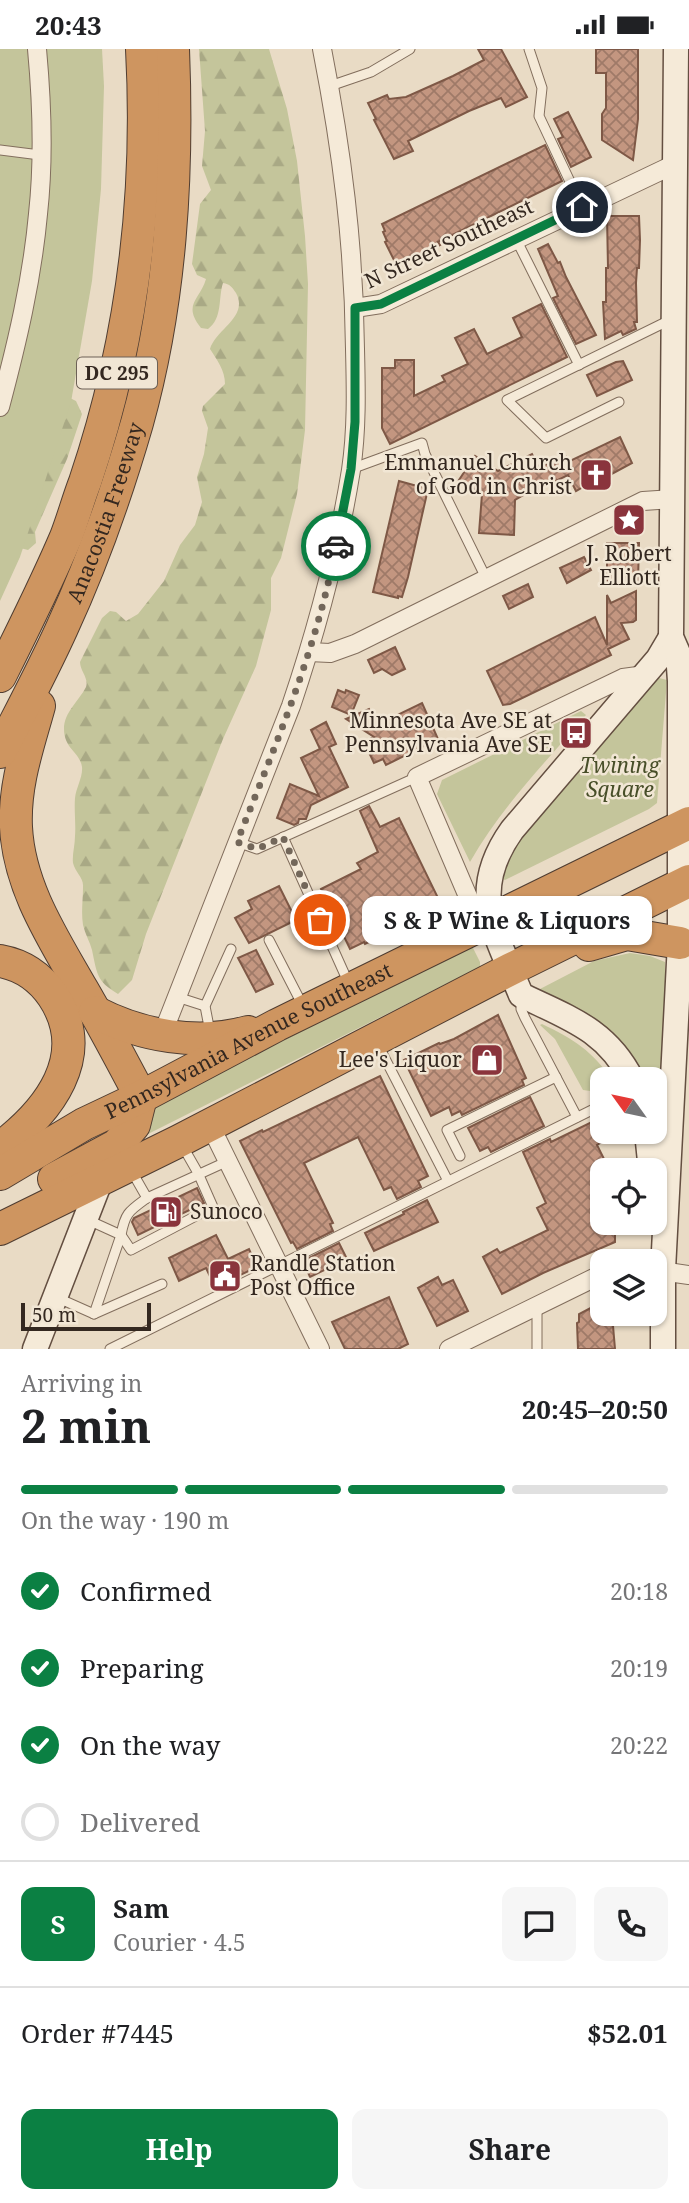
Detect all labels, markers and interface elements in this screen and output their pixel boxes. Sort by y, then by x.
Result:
text: 20:43 [35,7,102,43]
pin [552,177,612,237]
icon: home [563,188,601,226]
street label: N Street Southeast [360,192,537,294]
road number: DC 295 [77,357,157,389]
street label: Anacostia Freeway [60,419,149,607]
place label: Emmanuel Church of God in Christ [384,448,572,500]
church icon: Emmanuel Church of God in Christ [577,456,615,494]
place icon: J. Robert Elliott [610,501,648,539]
courier [301,511,371,581]
icon: car [317,527,355,565]
place label: J. Robert Elliott [585,539,672,591]
place label: Minnesota Ave SE at Pennsylvania Ave SE [345,706,552,758]
bus stop icon: Minnesota Ave SE at Pennsylvania Ave SE [557,714,595,752]
park label: Twining Square [580,751,661,803]
pin [290,890,350,950]
callout: S & P Wine & Liquors [362,895,652,945]
icon: bag [301,901,339,939]
text: S & P Wine & Liquors [384,904,630,936]
street label: Pennsylvania Avenue Southeast [100,956,396,1125]
shop icon: Lee's Liquor [468,1041,506,1079]
place label: Lee's Liquor [339,1045,462,1073]
north arrow [590,1067,667,1145]
map controls [590,1067,667,1326]
button: locate [590,1158,667,1235]
fuel station icon: Sunoco [147,1193,185,1231]
place label: Sunoco [190,1197,263,1225]
place label: Randle Station Post Office [250,1249,396,1301]
button: layers [590,1249,667,1326]
public building icon: Randle Station Post Office [206,1257,244,1295]
scale bar [21,1300,150,1332]
text: 50 m [32,1302,76,1328]
text: Arriving in [21,1367,142,1399]
text: 20:45–20:50 [522,1391,668,1427]
text: 2 min [21,1394,151,1456]
text: On the way · 190 m [21,1504,229,1536]
icon: check [21,1572,59,1610]
text: Confirmed [80,1573,212,1609]
text: 20:18 [610,1575,668,1607]
icon: check [21,1649,59,1687]
text: Preparing [80,1650,204,1686]
text: 20:19 [610,1652,668,1684]
icon: check [21,1726,59,1764]
text: On the way [80,1727,220,1763]
text: 20:22 [610,1729,668,1761]
text: Delivered [80,1804,200,1840]
button: chat [502,1887,576,1961]
button: phone [594,1887,668,1961]
text: Sam [113,1890,169,1926]
text: S [50,1906,66,1942]
text: Courier · 4.5 [113,1926,246,1958]
text: Order #7445 [21,2015,174,2051]
text: $52.01 [587,2015,668,2051]
button: Help [21,2109,338,2189]
button: Share [352,2109,668,2189]

